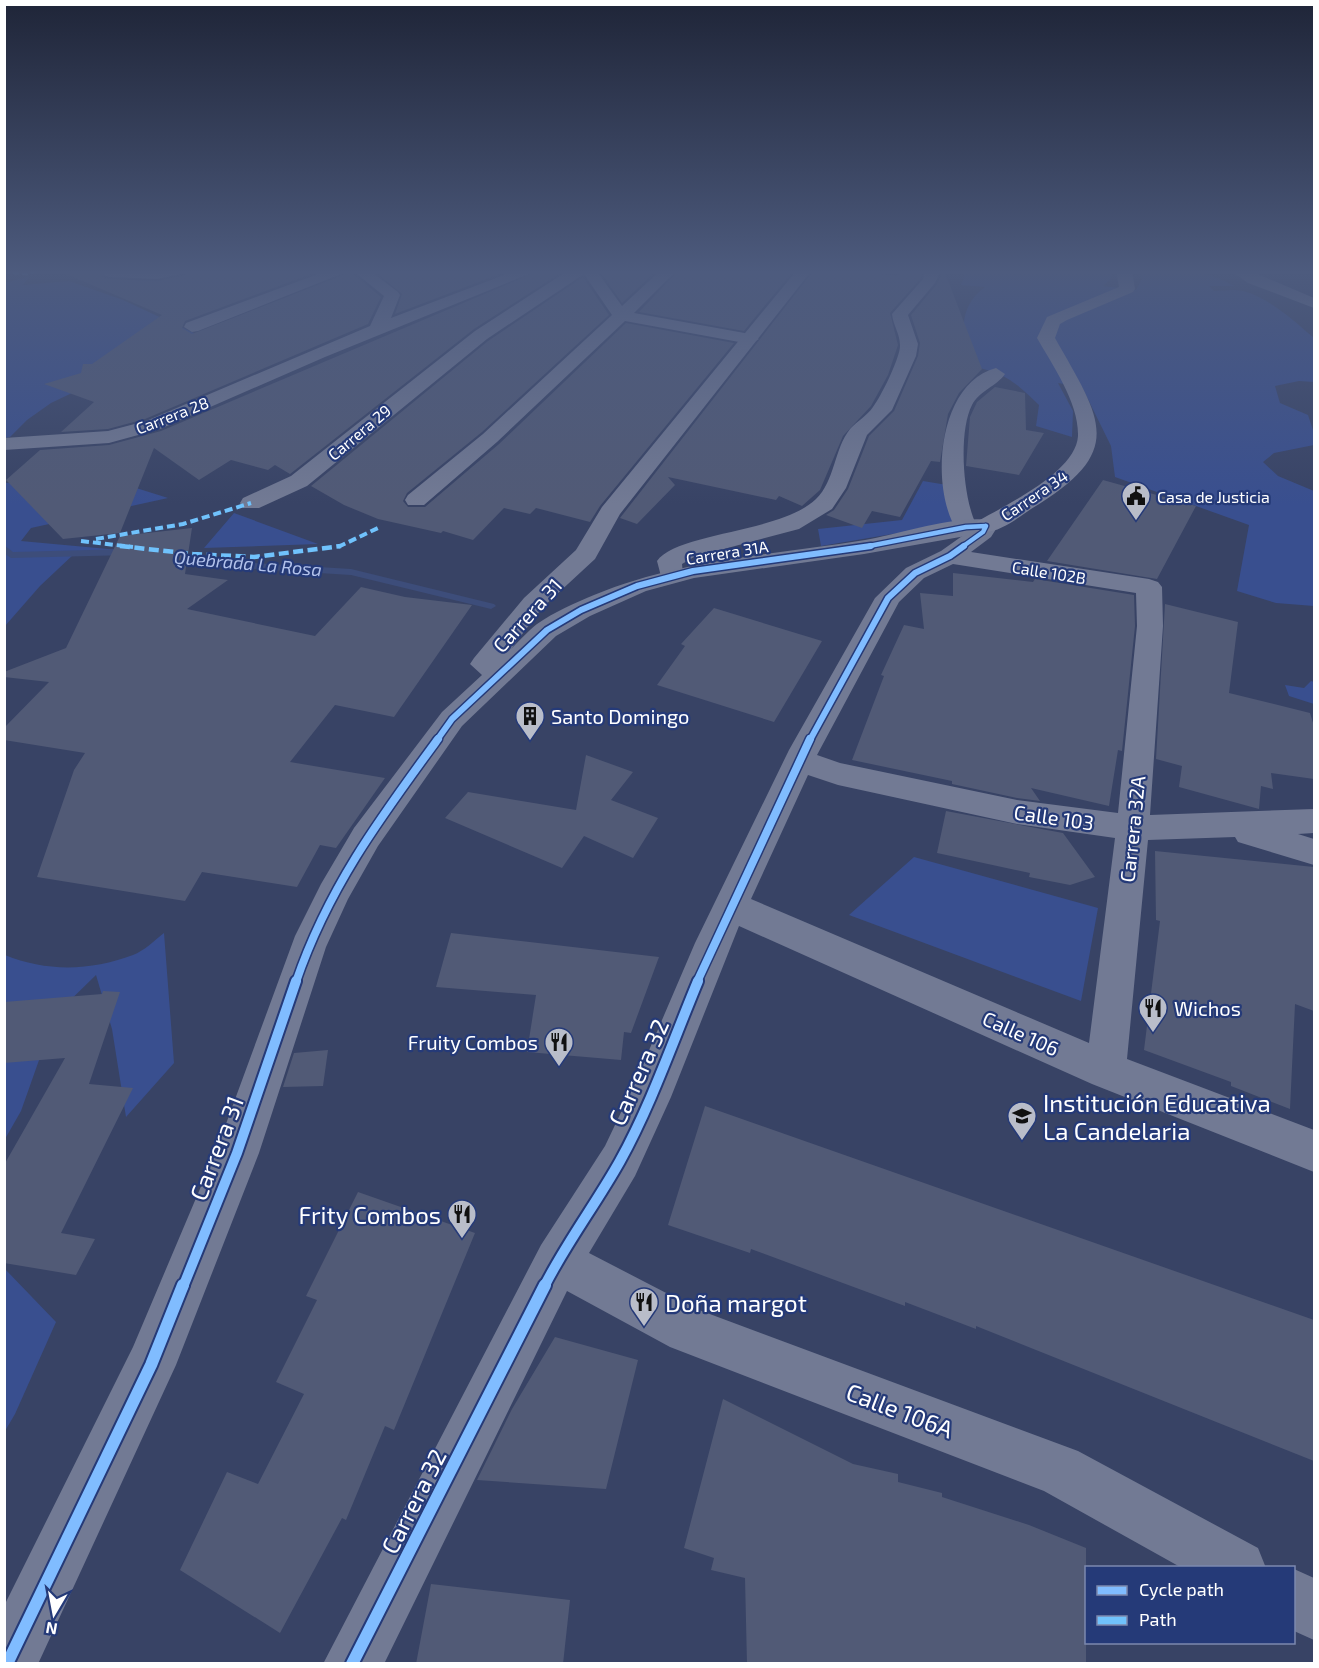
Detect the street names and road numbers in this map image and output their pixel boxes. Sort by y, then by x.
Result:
street label: Carrera 28 [133,392,211,438]
street label: Carrera 29 [324,400,394,464]
street label: Carrera 34 [997,466,1071,524]
street label: Carrera 31A [684,536,770,568]
street label: Calle 102B [1011,557,1087,587]
street label: Carrera 31 [487,573,567,657]
street label: Carrera 32A [1114,774,1150,884]
street label: Calle 103 [1012,800,1096,834]
street label: Calle 106 [979,1006,1063,1060]
street label: Carrera 32 [602,1014,674,1130]
street label: Carrera 31 [183,1092,249,1204]
street label: Calle 106A [843,1376,958,1444]
street label: Carrera 32 [374,1444,452,1558]

